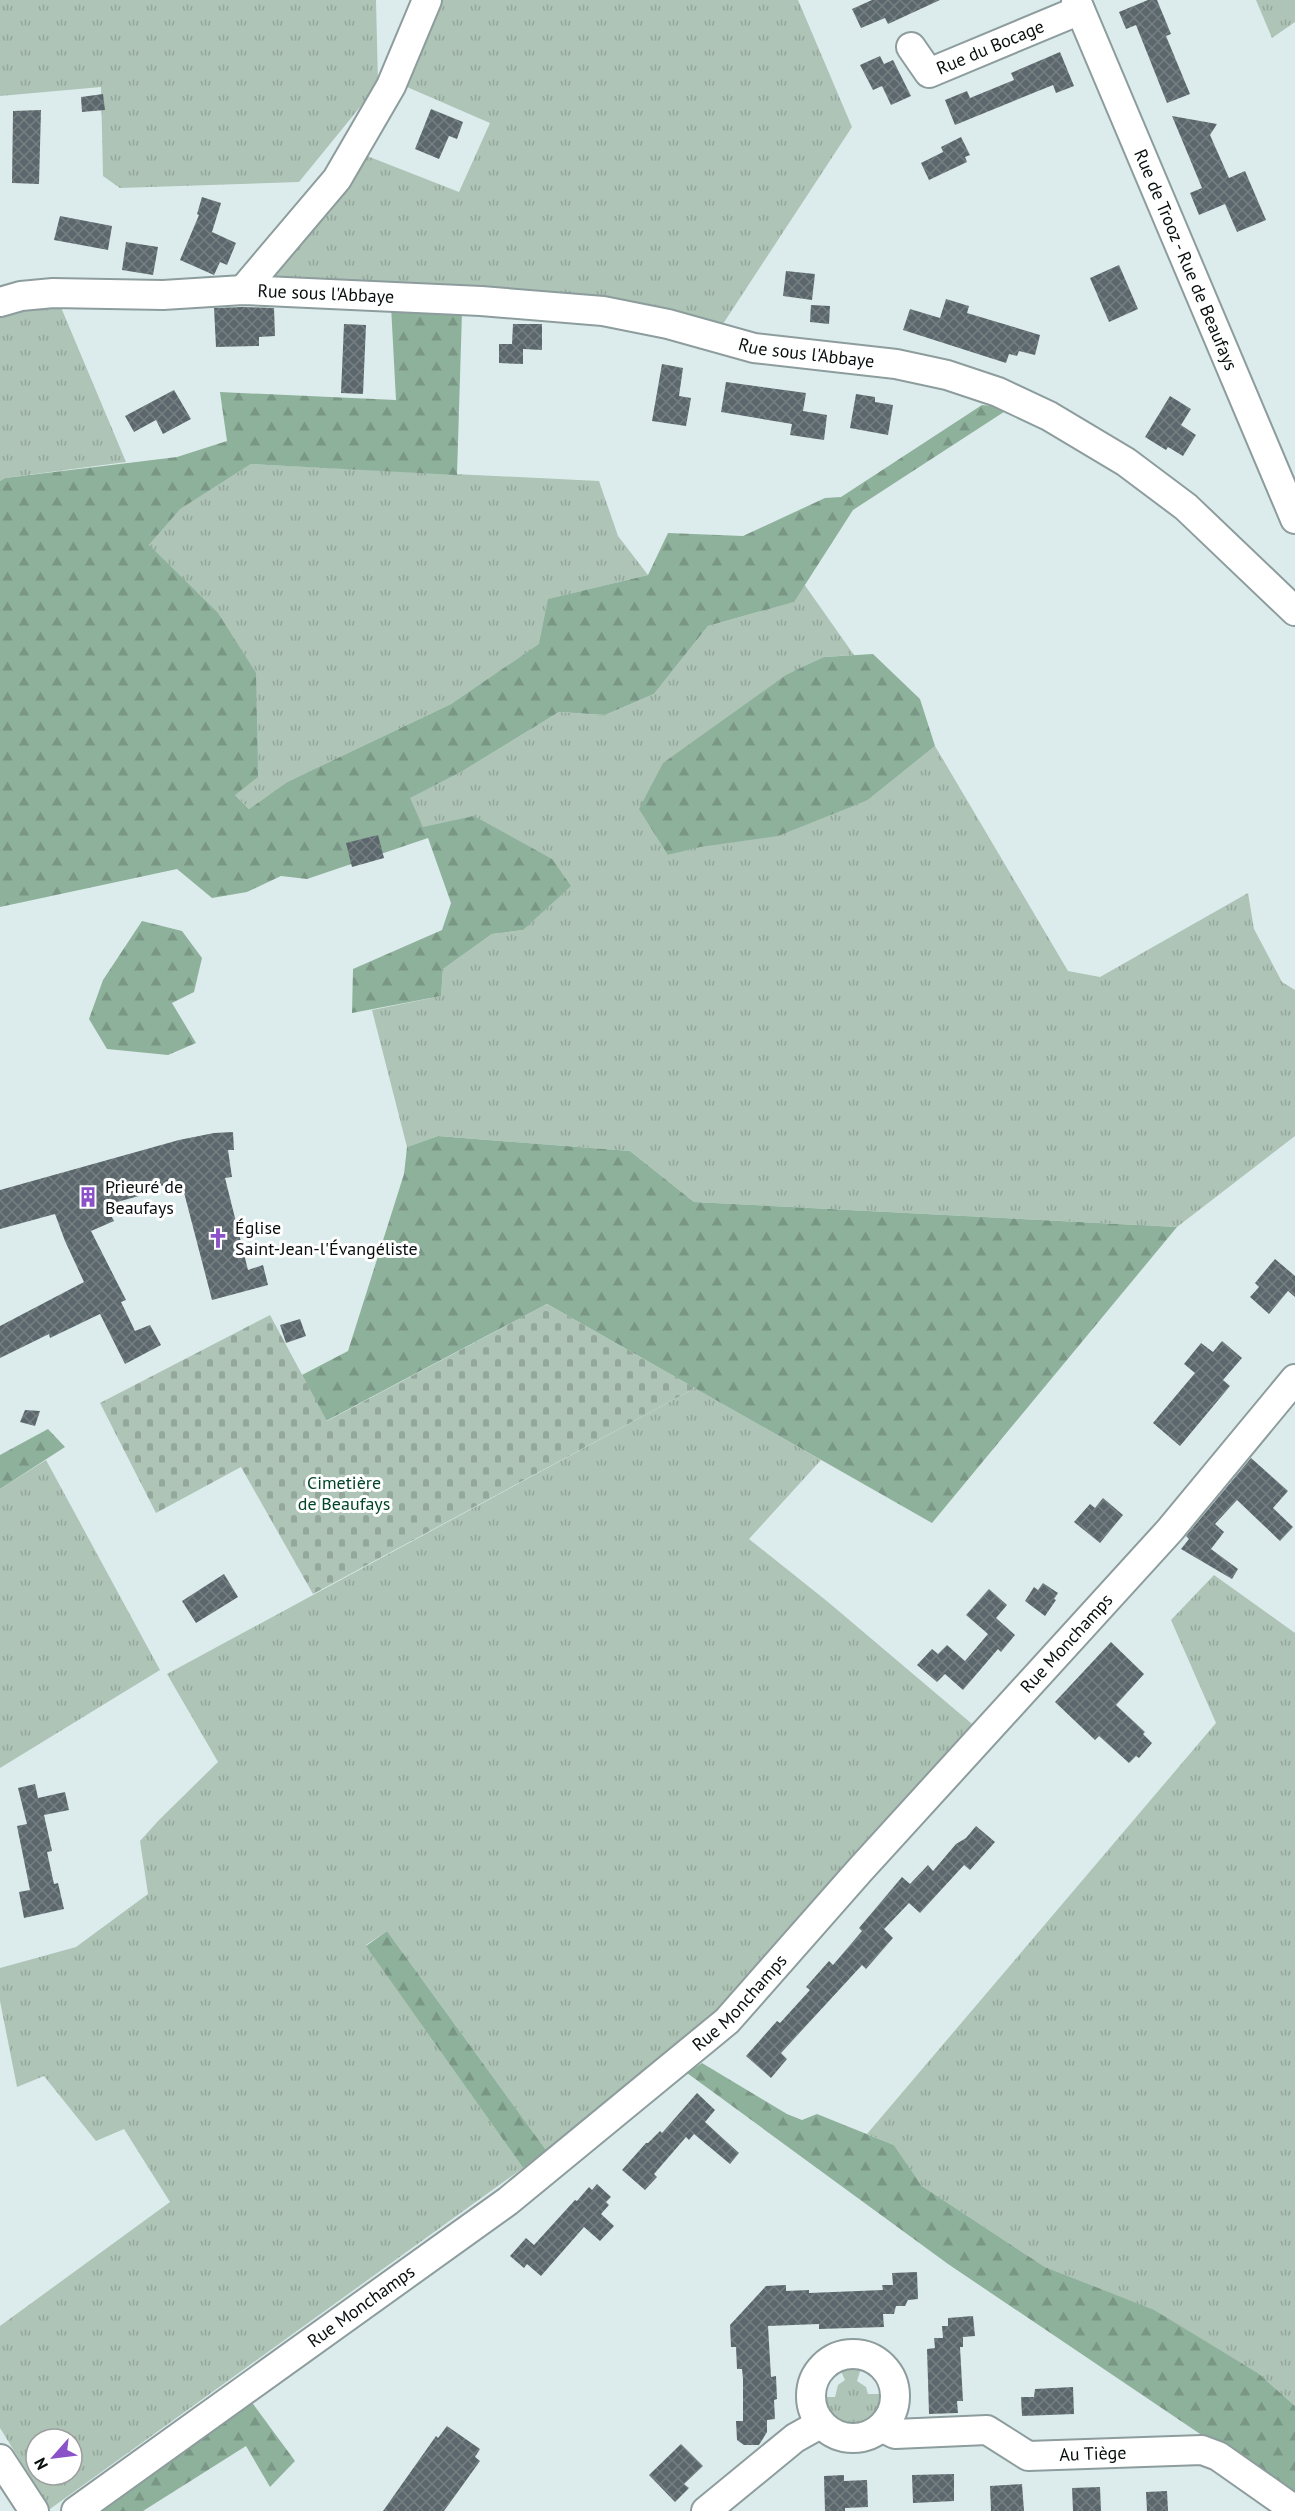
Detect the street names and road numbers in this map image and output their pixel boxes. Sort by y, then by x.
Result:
street label: Rue du Bocage [933,14,1047,80]
street label: Rue de Trooz - Rue de Beaufays [1129,145,1243,374]
street label: Rue sous l'Abbaye [257,279,395,308]
street label: Rue sous l'Abbaye [736,332,876,372]
street label: Rue Monchamps [1015,1588,1117,1698]
street label: Rue Monchamps [687,1949,792,2056]
street label: Rue Monchamps [303,2260,419,2352]
street label: Au Tiège [1059,2441,1127,2466]

